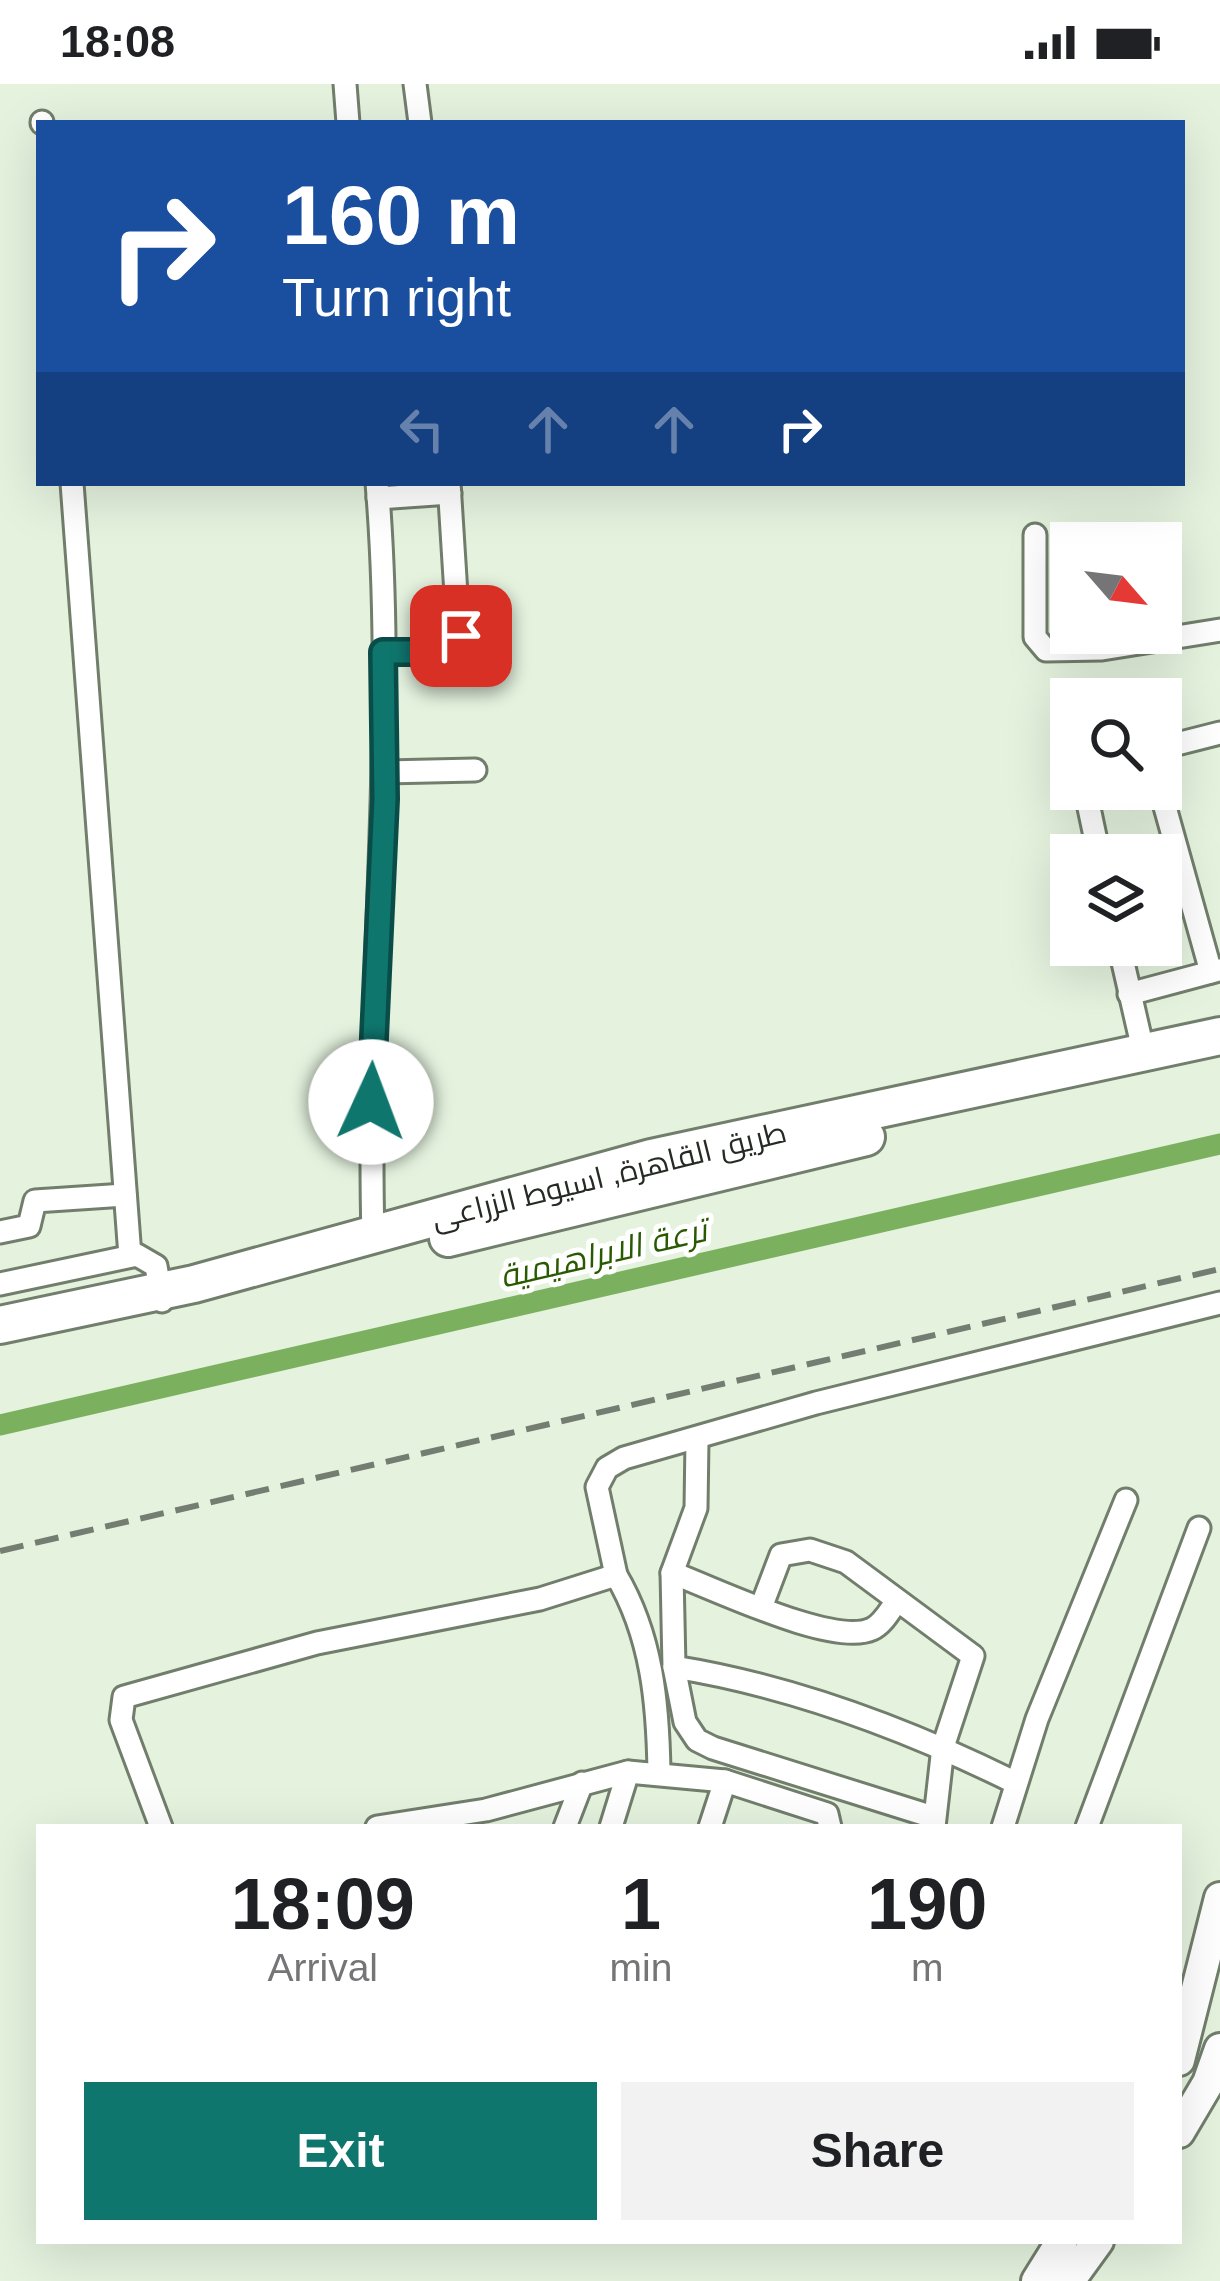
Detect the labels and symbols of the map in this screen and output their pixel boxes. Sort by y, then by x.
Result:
north arrow [1050,522,1182,654]
pin [410,585,512,687]
position arrow [308,1039,434,1165]
street label: طريق القاهرة, اسيوط الزراعى [428,1115,790,1237]
water label: ترعة الابراهيمية [496,1210,716,1296]

